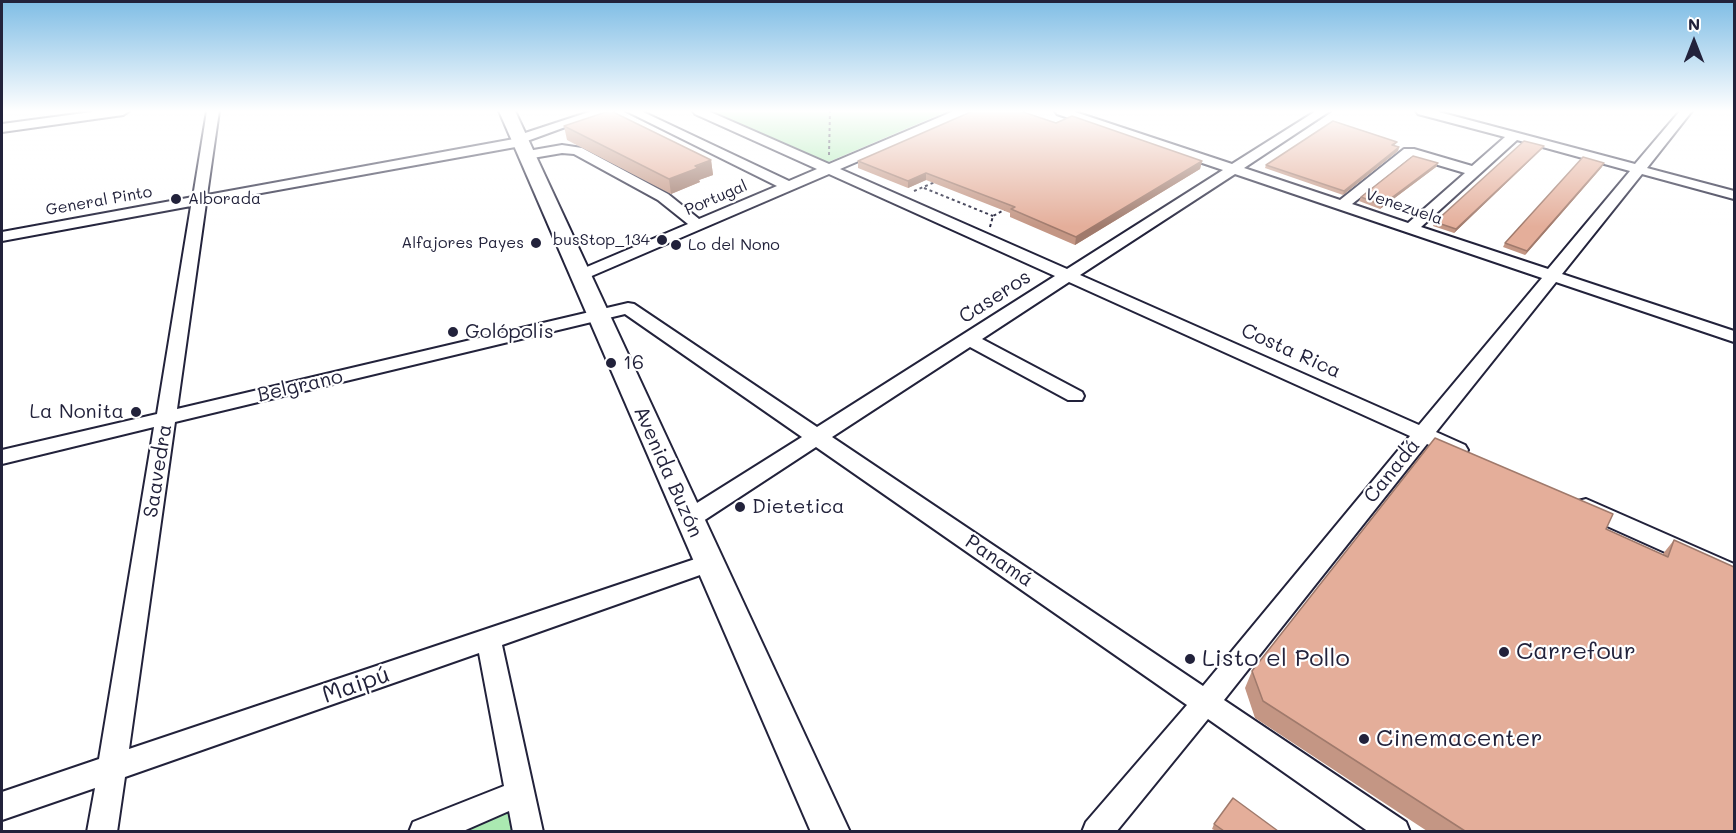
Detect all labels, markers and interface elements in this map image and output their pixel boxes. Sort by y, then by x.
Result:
north arrow [1664,12,1724,72]
text: N [1688,13,1700,34]
street label: Portugal [682,176,750,220]
street label: General Pinto [44,182,154,220]
street label: Venezuela [1363,185,1445,229]
place label: Alborada [188,189,261,209]
marker: Alborada [169,192,183,206]
place label: busStop_134 [553,230,650,250]
place label: Alfajores Payes [401,233,524,253]
marker: busStop_134 [655,233,669,247]
place label: Lo del Nono [688,235,780,255]
marker: Alfajores Payes [529,236,543,250]
marker: Lo del Nono [669,238,683,252]
street label: Caseros [955,265,1035,329]
street label: Costa Rica [1237,318,1345,384]
place label: Golópolis [465,320,554,344]
marker: Golópolis [446,325,460,339]
place label: 16 [623,351,644,375]
marker: 16 [604,356,618,370]
street label: Belgrano [255,365,345,407]
place label: La Nonita [30,400,124,424]
street label: Avenida Buzón [628,403,708,541]
marker: La Nonita [129,405,143,419]
street label: Saavedra [139,423,177,519]
street label: Canadá [1359,434,1425,508]
place label: Dietetica [752,495,845,519]
marker: Dietetica [733,500,747,514]
street label: Panamá [961,530,1037,592]
place label: Carrefour [1516,638,1636,666]
place label: Listo el Pollo [1202,645,1350,673]
marker: Carrefour [1497,645,1511,659]
marker: Listo el Pollo [1183,652,1197,666]
street label: Maipú [319,660,393,710]
place label: Cinemacenter [1376,725,1542,753]
marker: Cinemacenter [1357,732,1371,746]

